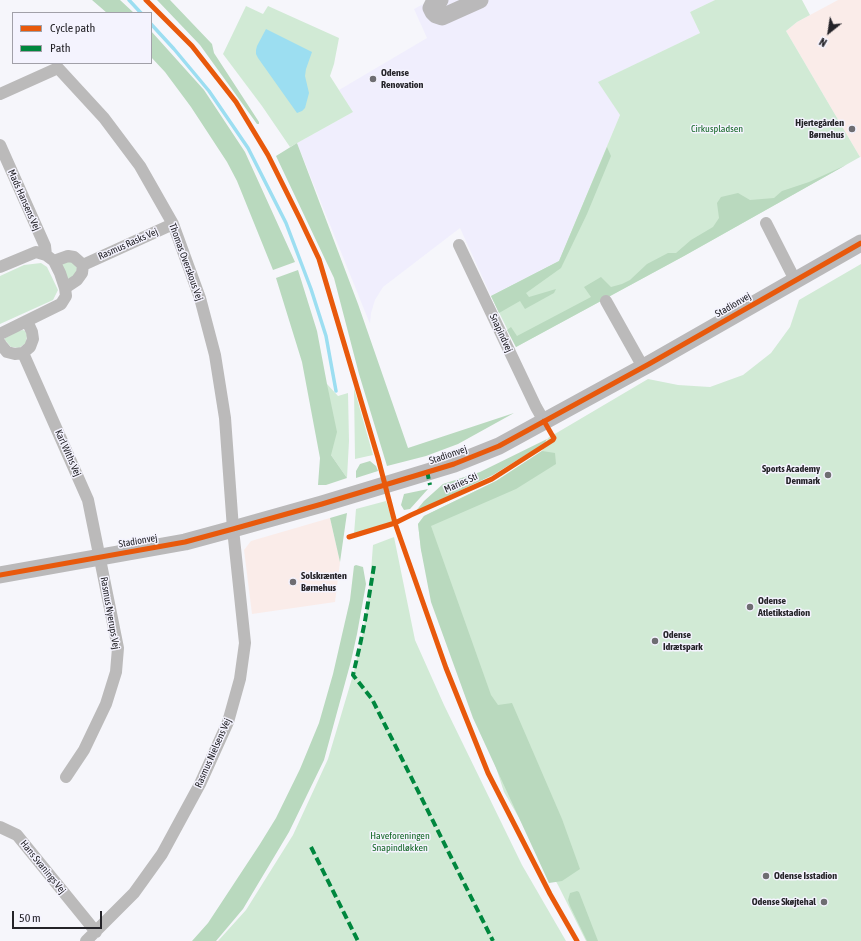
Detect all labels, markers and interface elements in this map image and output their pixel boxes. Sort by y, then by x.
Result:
legend [12,12,152,64]
north arrow [809,12,849,52]
text: Cycle path [50,21,95,35]
text: N [817,36,829,49]
text: Path [50,41,71,55]
place label: Odense Renovation [381,67,423,90]
marker: Odense Renovation [368,74,378,84]
place label: Hjertegården Børnehus [795,117,844,140]
park label: Cirkuspladsen [691,123,743,135]
marker: Hjertegården Børnehus [847,124,857,134]
street label: Mads Hansens Vej [5,168,43,232]
street label: Thomas Overskous Vej [166,222,206,302]
street label: Rasmus Rasks Vej [96,225,160,263]
street label: Stadionvej [713,290,753,320]
street label: Snapindvej [487,312,515,354]
street label: Karl Withs Vej [52,428,84,478]
street label: Stadionvej [428,443,468,467]
place label: Sports Academy Denmark [762,463,820,486]
street label: Maries Sti [442,470,480,496]
marker: Sports Academy Denmark [823,470,833,480]
street label: Stadionvej [118,532,158,550]
place label: Solskrænten Børnehus [301,570,347,594]
street label: Rasmus Nyerups Vej [98,576,122,650]
marker: Solskrænten Børnehus [288,577,298,587]
place label: Odense Atletikstadion [758,595,810,618]
marker: Odense Atletikstadion [745,602,755,612]
place label: Odense Idrætspark [663,629,703,652]
marker: Odense Idrætspark [650,636,660,646]
street label: Rasmus Nielsens Vej [192,716,234,790]
park label: Haveforeningen Snapindløkken [370,830,430,854]
street label: Hans Svanings Vej [18,838,68,896]
place label: Odense Isstadion [774,870,837,882]
marker: Odense Isstadion [761,871,771,881]
place label: Odense Skøjtehal [752,896,816,908]
marker: Odense Skøjtehal [819,897,829,907]
scale bar [14,903,104,929]
text: 50 m [19,911,41,925]

